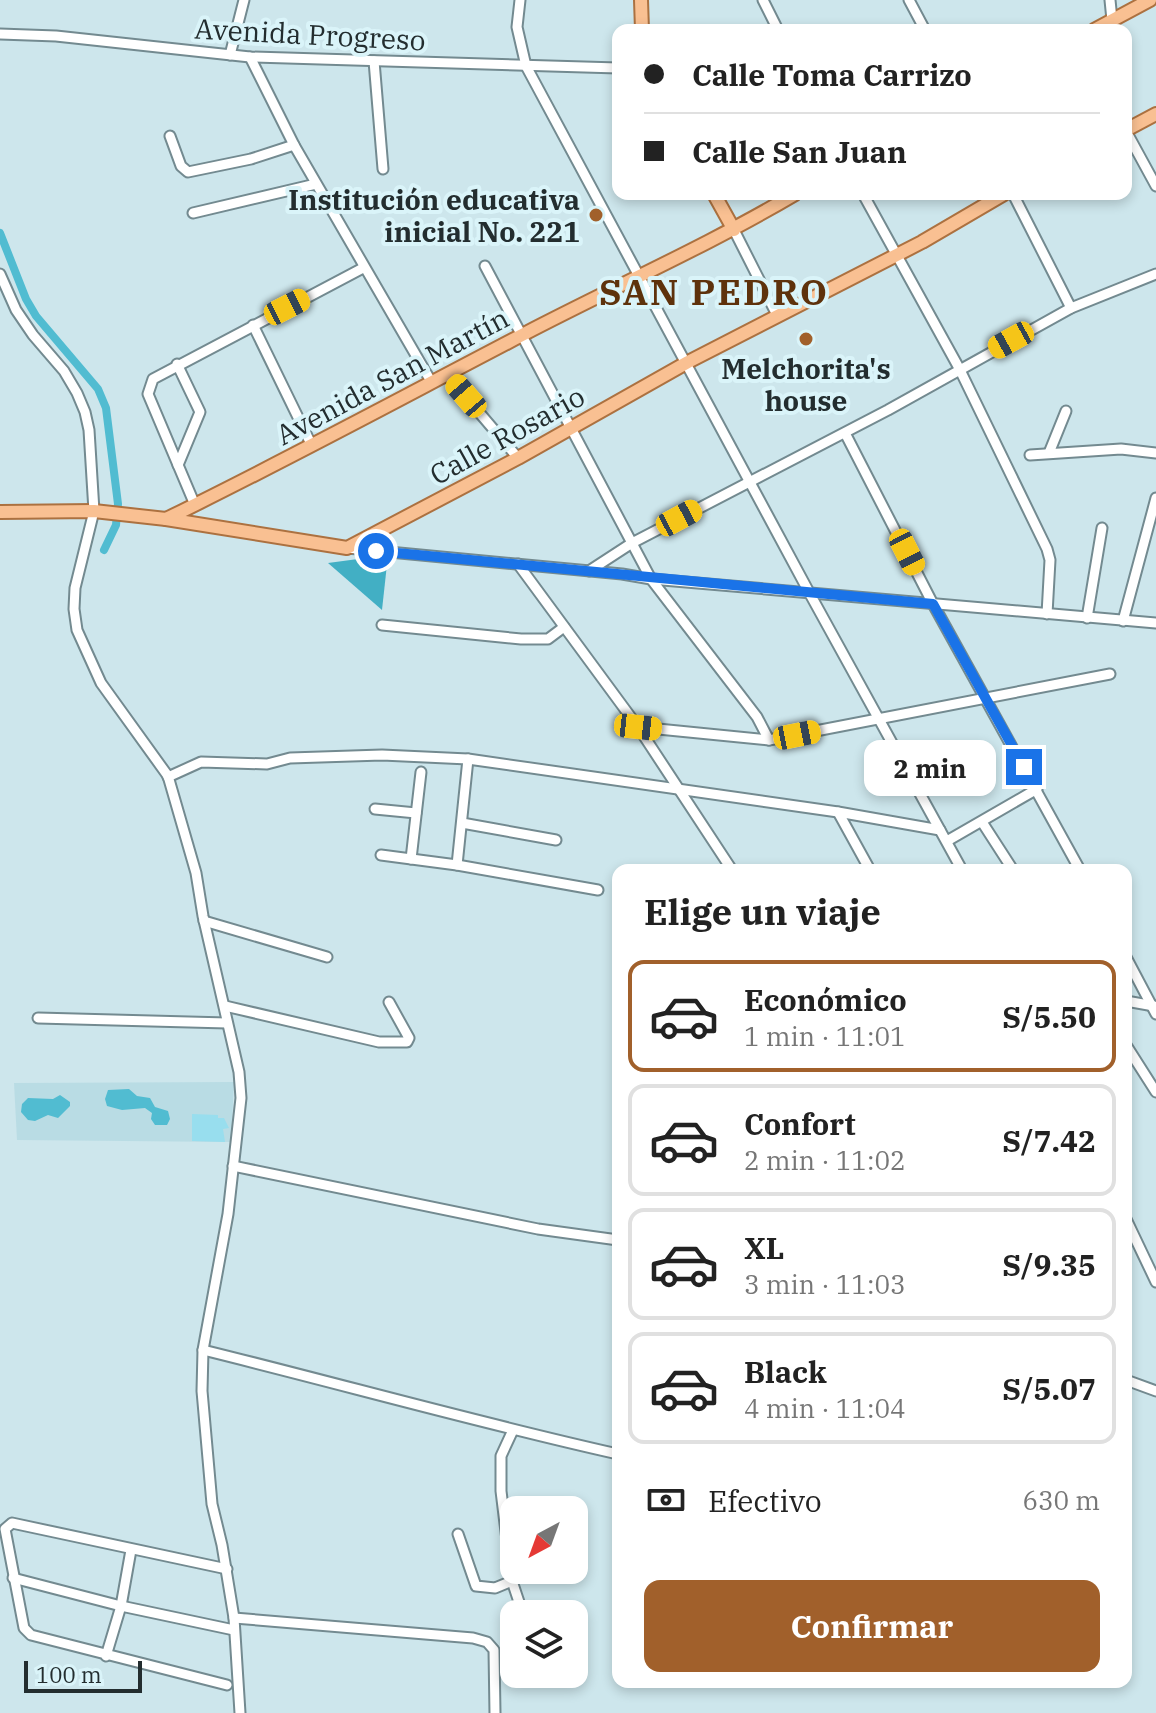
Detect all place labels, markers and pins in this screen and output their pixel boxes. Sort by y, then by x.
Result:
place label: Institución educativa inicial No. 221 [288,181,580,250]
marker: Institución educativa inicial No. 221 [587,206,605,224]
marker: Melchorita's house [797,330,815,348]
place label: Melchorita's house [721,350,891,419]

